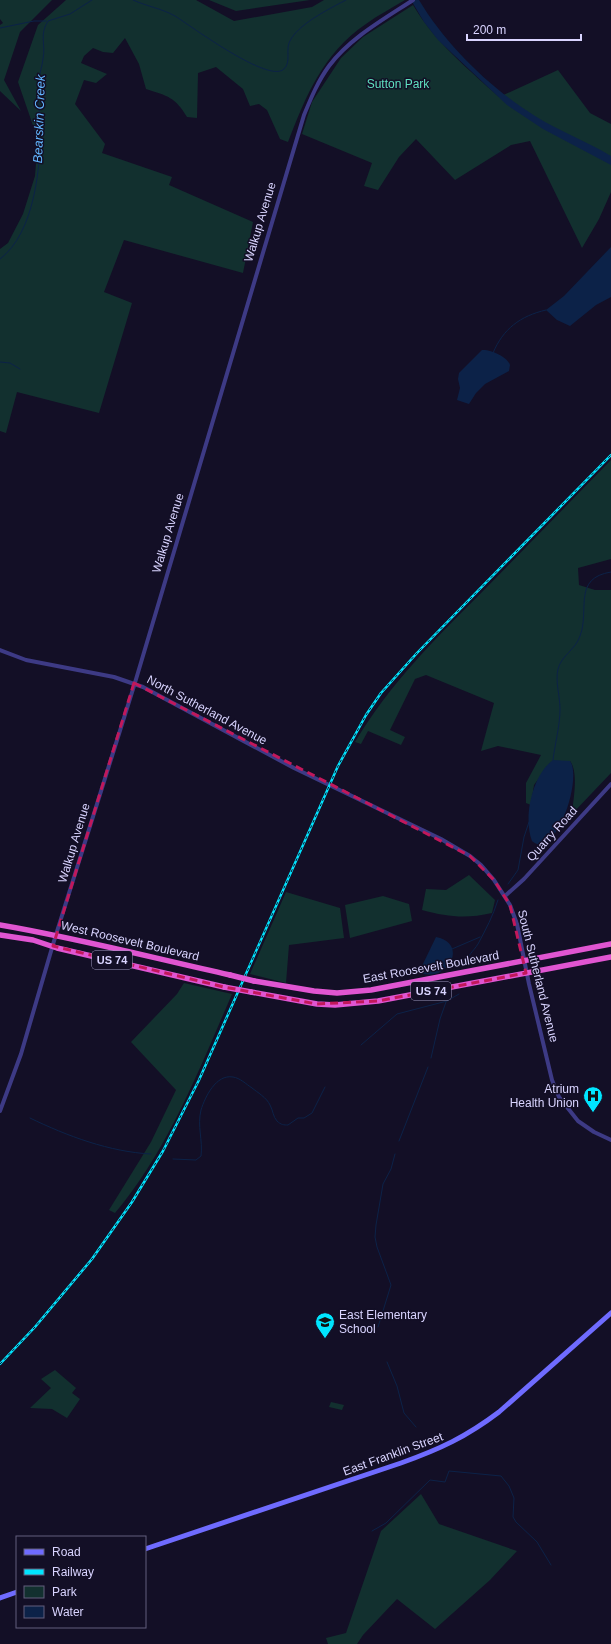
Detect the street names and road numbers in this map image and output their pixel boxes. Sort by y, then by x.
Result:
street label: Walkup Avenue [241,180,279,264]
street label: Walkup Avenue [149,491,187,575]
street label: North Sutherland Avenue [145,672,270,748]
street label: Walkup Avenue [55,801,93,885]
street label: Quarry Road [524,804,580,864]
street label: South Sutherland Avenue [515,908,561,1044]
street label: West Roosevelt Boulevard [60,918,200,964]
street label: East Roosevelt Boulevard [362,948,500,986]
road number: US 74 [92,951,132,969]
road number: US 74 [411,982,451,1000]
street label: East Franklin Street [341,1429,446,1479]

